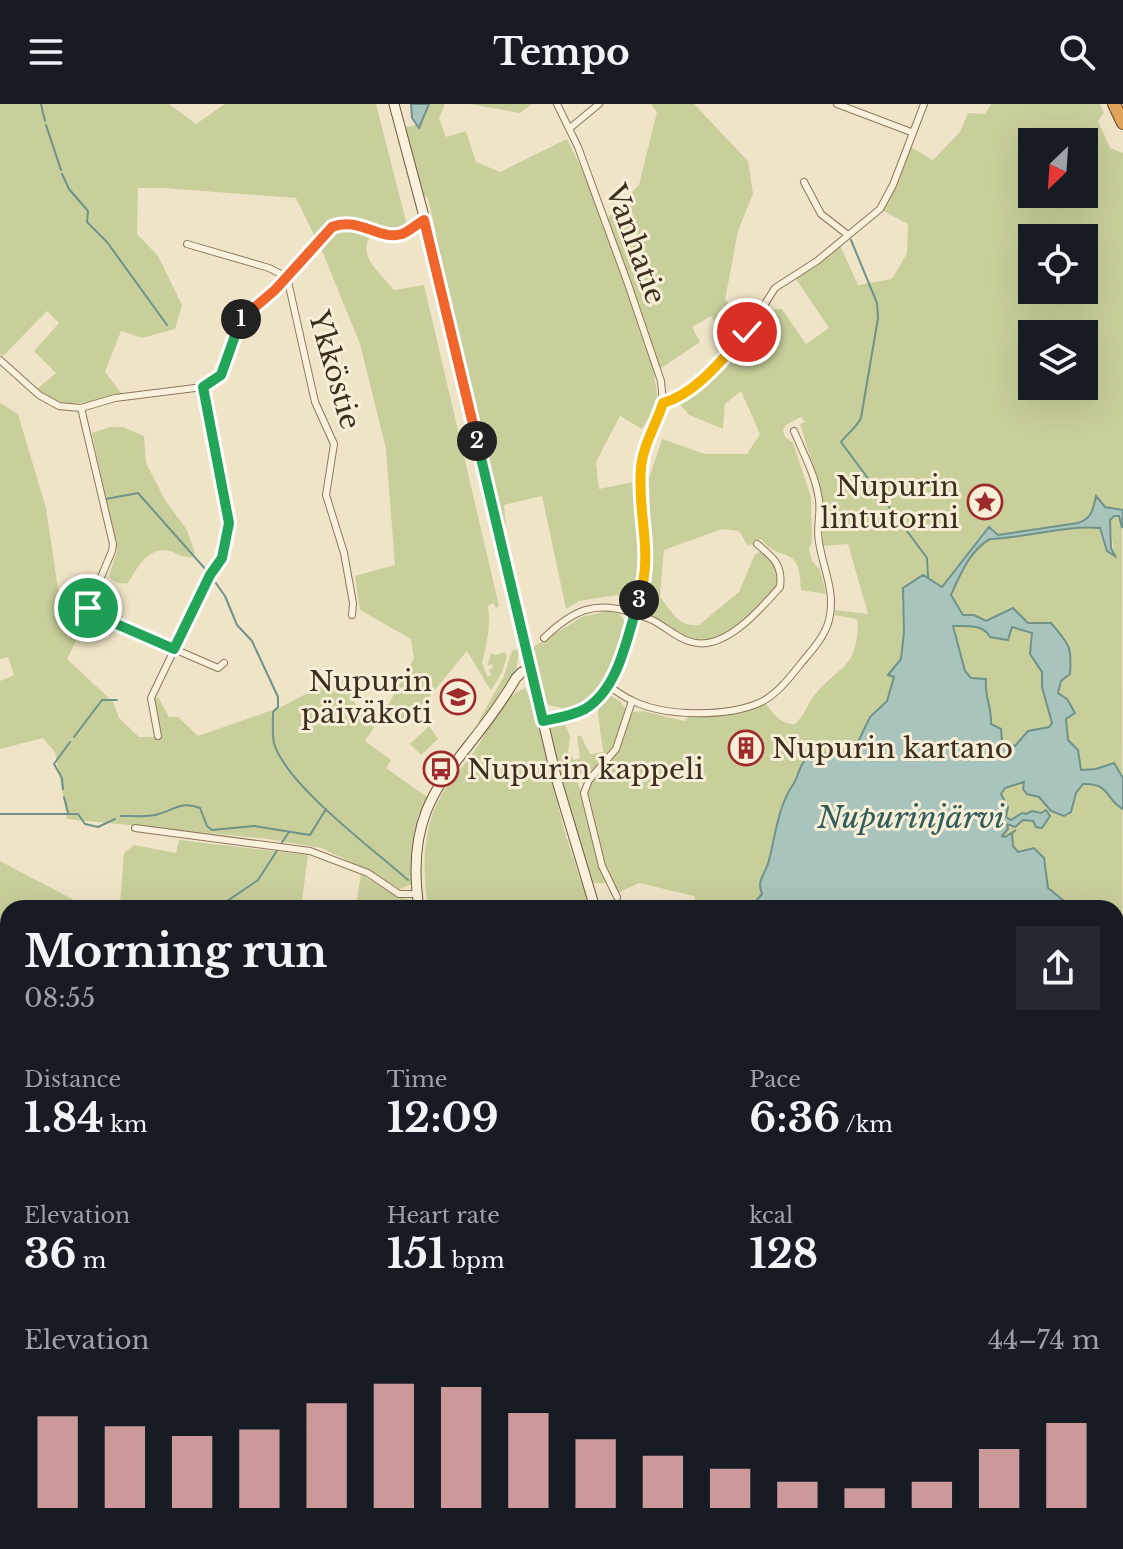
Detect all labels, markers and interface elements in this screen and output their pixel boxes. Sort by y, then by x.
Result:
icon: menu [24,30,68,74]
text: Tempo [493,30,630,75]
icon: search [1055,30,1099,74]
north arrow [1018,128,1098,208]
map controls [1018,128,1098,400]
street label: Vanhatie [597,178,673,309]
button: locate [1018,224,1098,304]
pin [713,298,781,366]
pin: 1 [221,299,261,339]
text: 1 [236,305,246,332]
street label: Ykköstie [301,306,368,434]
icon: check [725,310,769,354]
button: layers [1018,320,1098,400]
pin: 2 [457,421,497,461]
text: 2 [470,427,484,454]
place label: Nupurin lintutorni [821,469,959,536]
place icon: Nupurin lintutorni [966,483,1004,521]
pin [54,574,122,642]
pin: 3 [619,580,659,620]
icon: arrive [66,586,110,630]
text: 3 [632,586,646,613]
place label: Nupurin päiväkoti [301,664,432,731]
school or university icon: Nupurin päiväkoti [439,678,477,716]
building icon: Nupurin kartano [727,729,765,767]
place label: Nupurin kartano [772,731,1013,766]
bus stop icon: Nupurin kappeli [422,750,460,788]
place label: Nupurin kappeli [467,752,704,787]
water label: Nupurinjärvi [816,799,1005,836]
text: Morning run [24,924,327,979]
button: share [1016,926,1100,1010]
text: 08:55 [24,982,95,1014]
text: Distance [24,1066,121,1093]
text: Time [387,1066,447,1093]
text: Pace [749,1066,801,1093]
text: 1.84 [24,1093,104,1143]
text: 12:09 [387,1093,499,1143]
text: 6:36 [749,1093,840,1143]
text: km [104,1111,147,1138]
text: /km [840,1111,893,1138]
text: Elevation [24,1202,130,1229]
text: Heart rate [387,1202,500,1229]
text: kcal [749,1202,793,1229]
text: 36 [24,1229,76,1279]
text: 151 [387,1229,445,1279]
text: 128 [749,1229,818,1279]
text: m [76,1247,106,1274]
text: bpm [445,1247,505,1274]
text: Elevation [24,1324,150,1356]
text: 44–74 m [988,1324,1100,1356]

